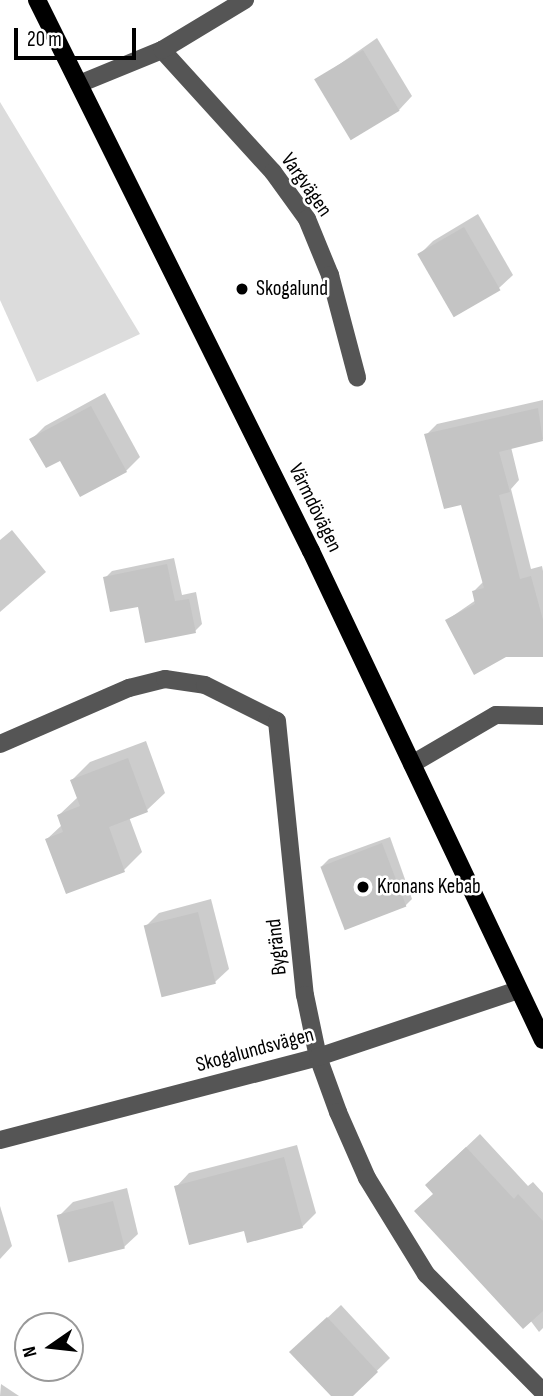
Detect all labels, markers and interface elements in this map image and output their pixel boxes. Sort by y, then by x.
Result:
scale bar [18,14,140,58]
text: 20 m [27,27,62,52]
street label: Vargvägen [275,148,337,222]
place label: Skogalund [256,276,328,302]
marker: Skogalund [234,281,250,297]
street label: Värmdövägen [283,460,347,556]
place label: Kronans Kebab [377,874,481,900]
marker: Kronans Kebab [355,879,371,895]
street label: Bygränd [262,918,292,976]
street label: Skogalundsvägen [193,1022,317,1078]
north arrow [14,1312,84,1382]
text: N [18,1344,42,1359]

